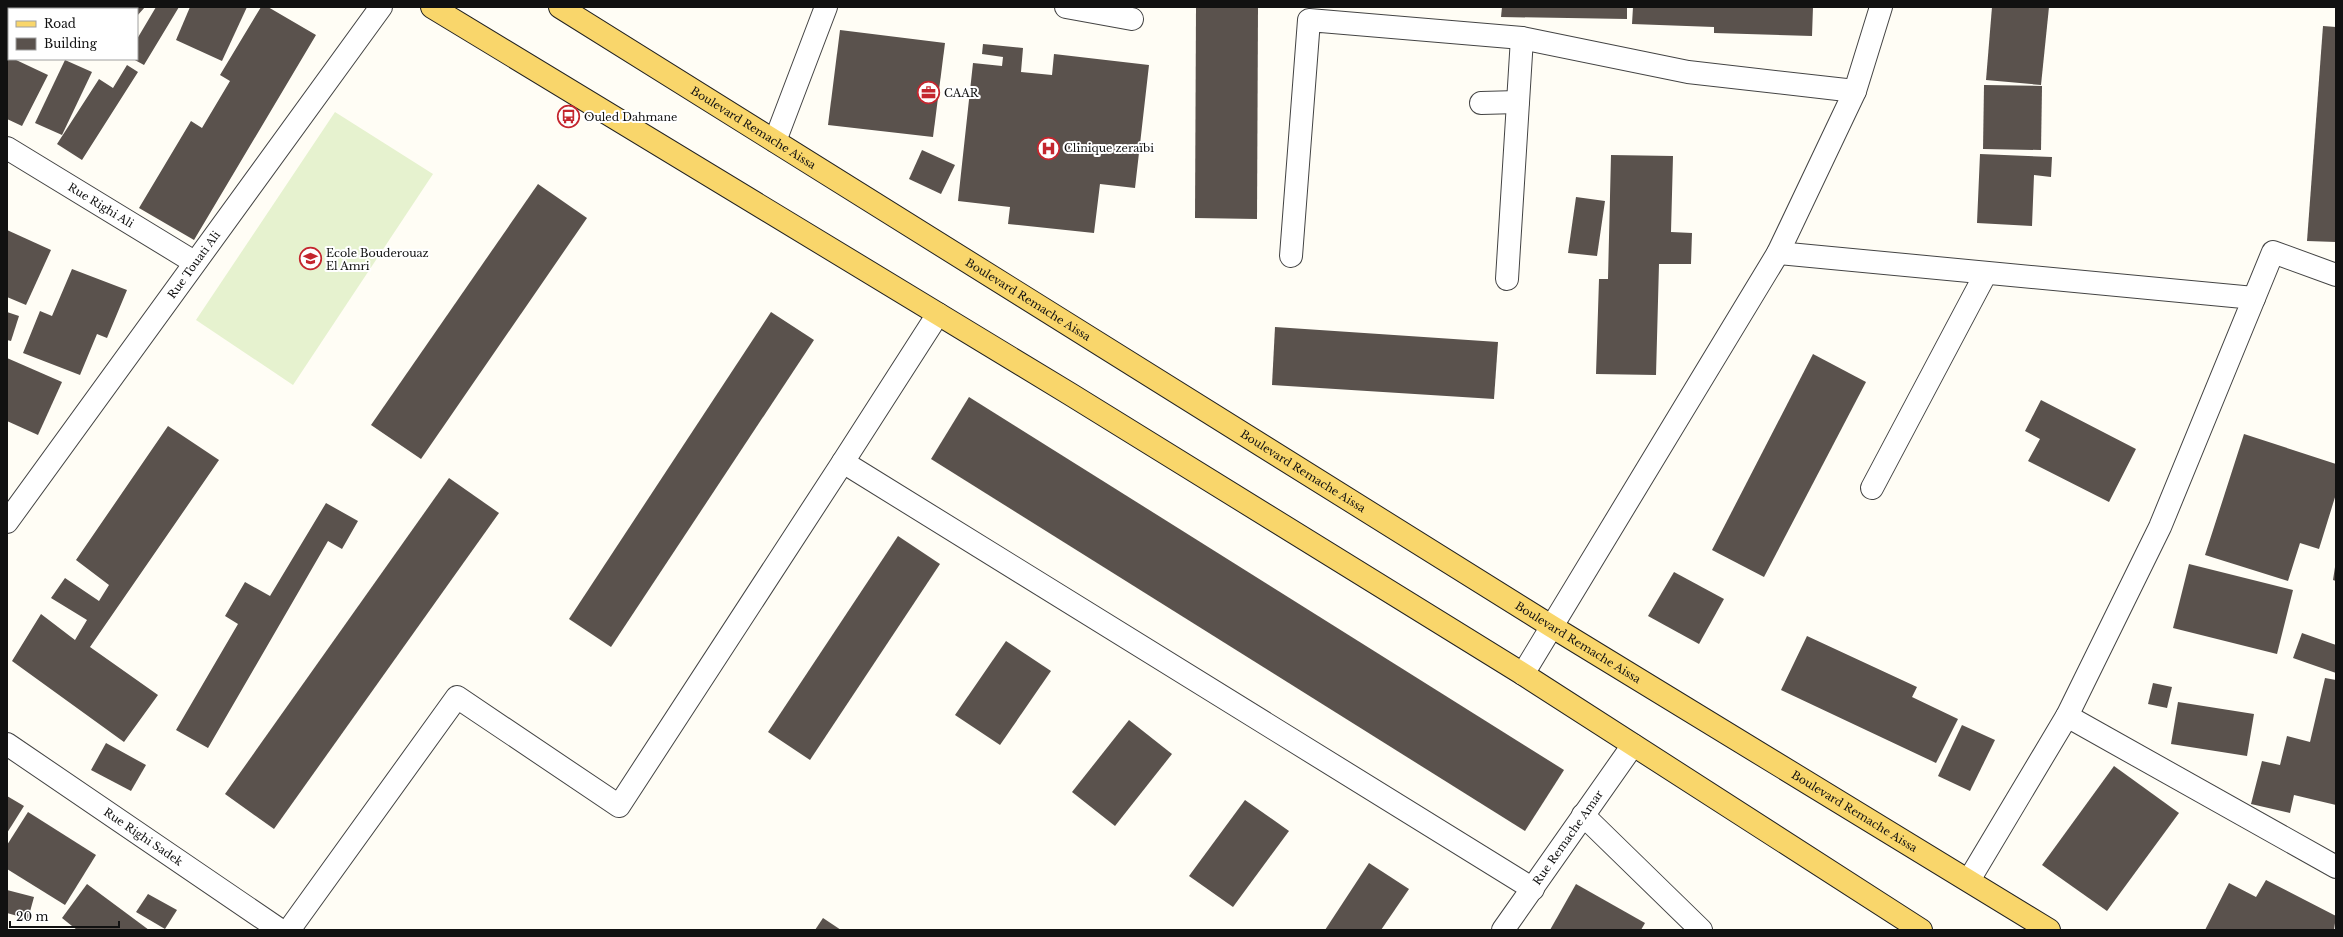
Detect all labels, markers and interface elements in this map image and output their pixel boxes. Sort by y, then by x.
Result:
legend [8,8,138,60]
text: Road [44,16,76,31]
text: Building [44,36,98,51]
office icon: CAAR [916,80,942,106]
street label: Boulevard Remache Aissa [688,83,819,173]
place label: CAAR [944,86,979,100]
bus stop icon: Ouled Dahmane [556,104,582,130]
place label: Ouled Dahmane [584,110,677,124]
hospital icon: Clinique zeraïbi [1036,135,1062,161]
place label: Clinique zeraïbi [1064,141,1154,155]
street label: Rue Righi Ali [65,180,137,231]
street label: Rue Touati Ali [165,228,223,301]
school or university icon: Ecole Bouderouaz El Amri [297,246,323,272]
place label: Ecole Bouderouaz El Amri [326,246,429,273]
street label: Boulevard Remache Aissa [963,255,1094,344]
street label: Boulevard Remache Aissa [1238,427,1369,516]
street label: Boulevard Remache Aissa [1513,598,1644,687]
street label: Boulevard Remache Aissa [1789,768,1921,855]
street label: Rue Remache Amar [1530,787,1606,888]
street label: Rue Righi Sadek [101,805,186,869]
scale bar [10,903,119,929]
text: 20 m [16,909,48,924]

